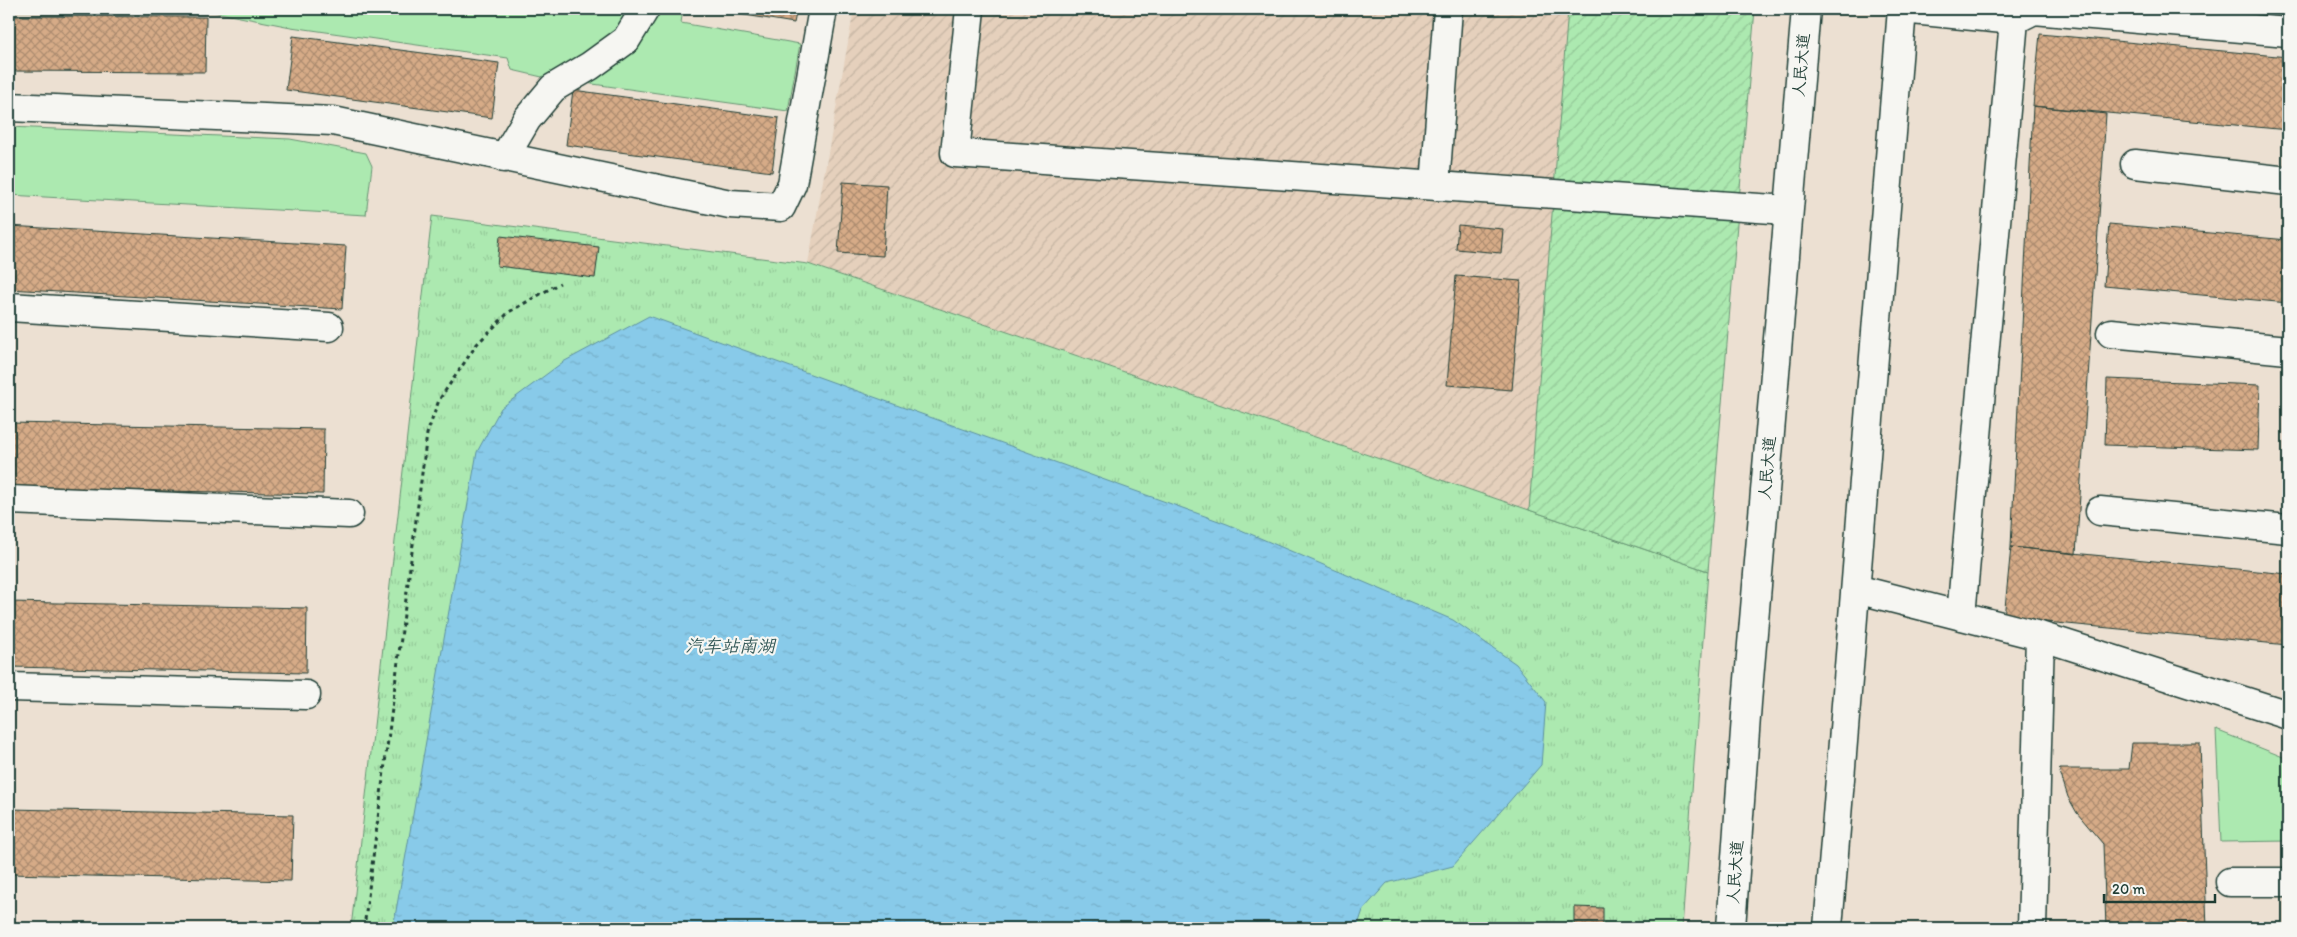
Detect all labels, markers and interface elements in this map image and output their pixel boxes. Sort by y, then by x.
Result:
street label: 人民大道 [1789,32,1813,98]
street label: 人民大道 [1755,435,1779,501]
water label: 汽车站南湖 [685,635,777,657]
street label: 人民大道 [1723,839,1747,905]
scale bar [2104,872,2216,904]
text: 20 m [2112,880,2146,898]

